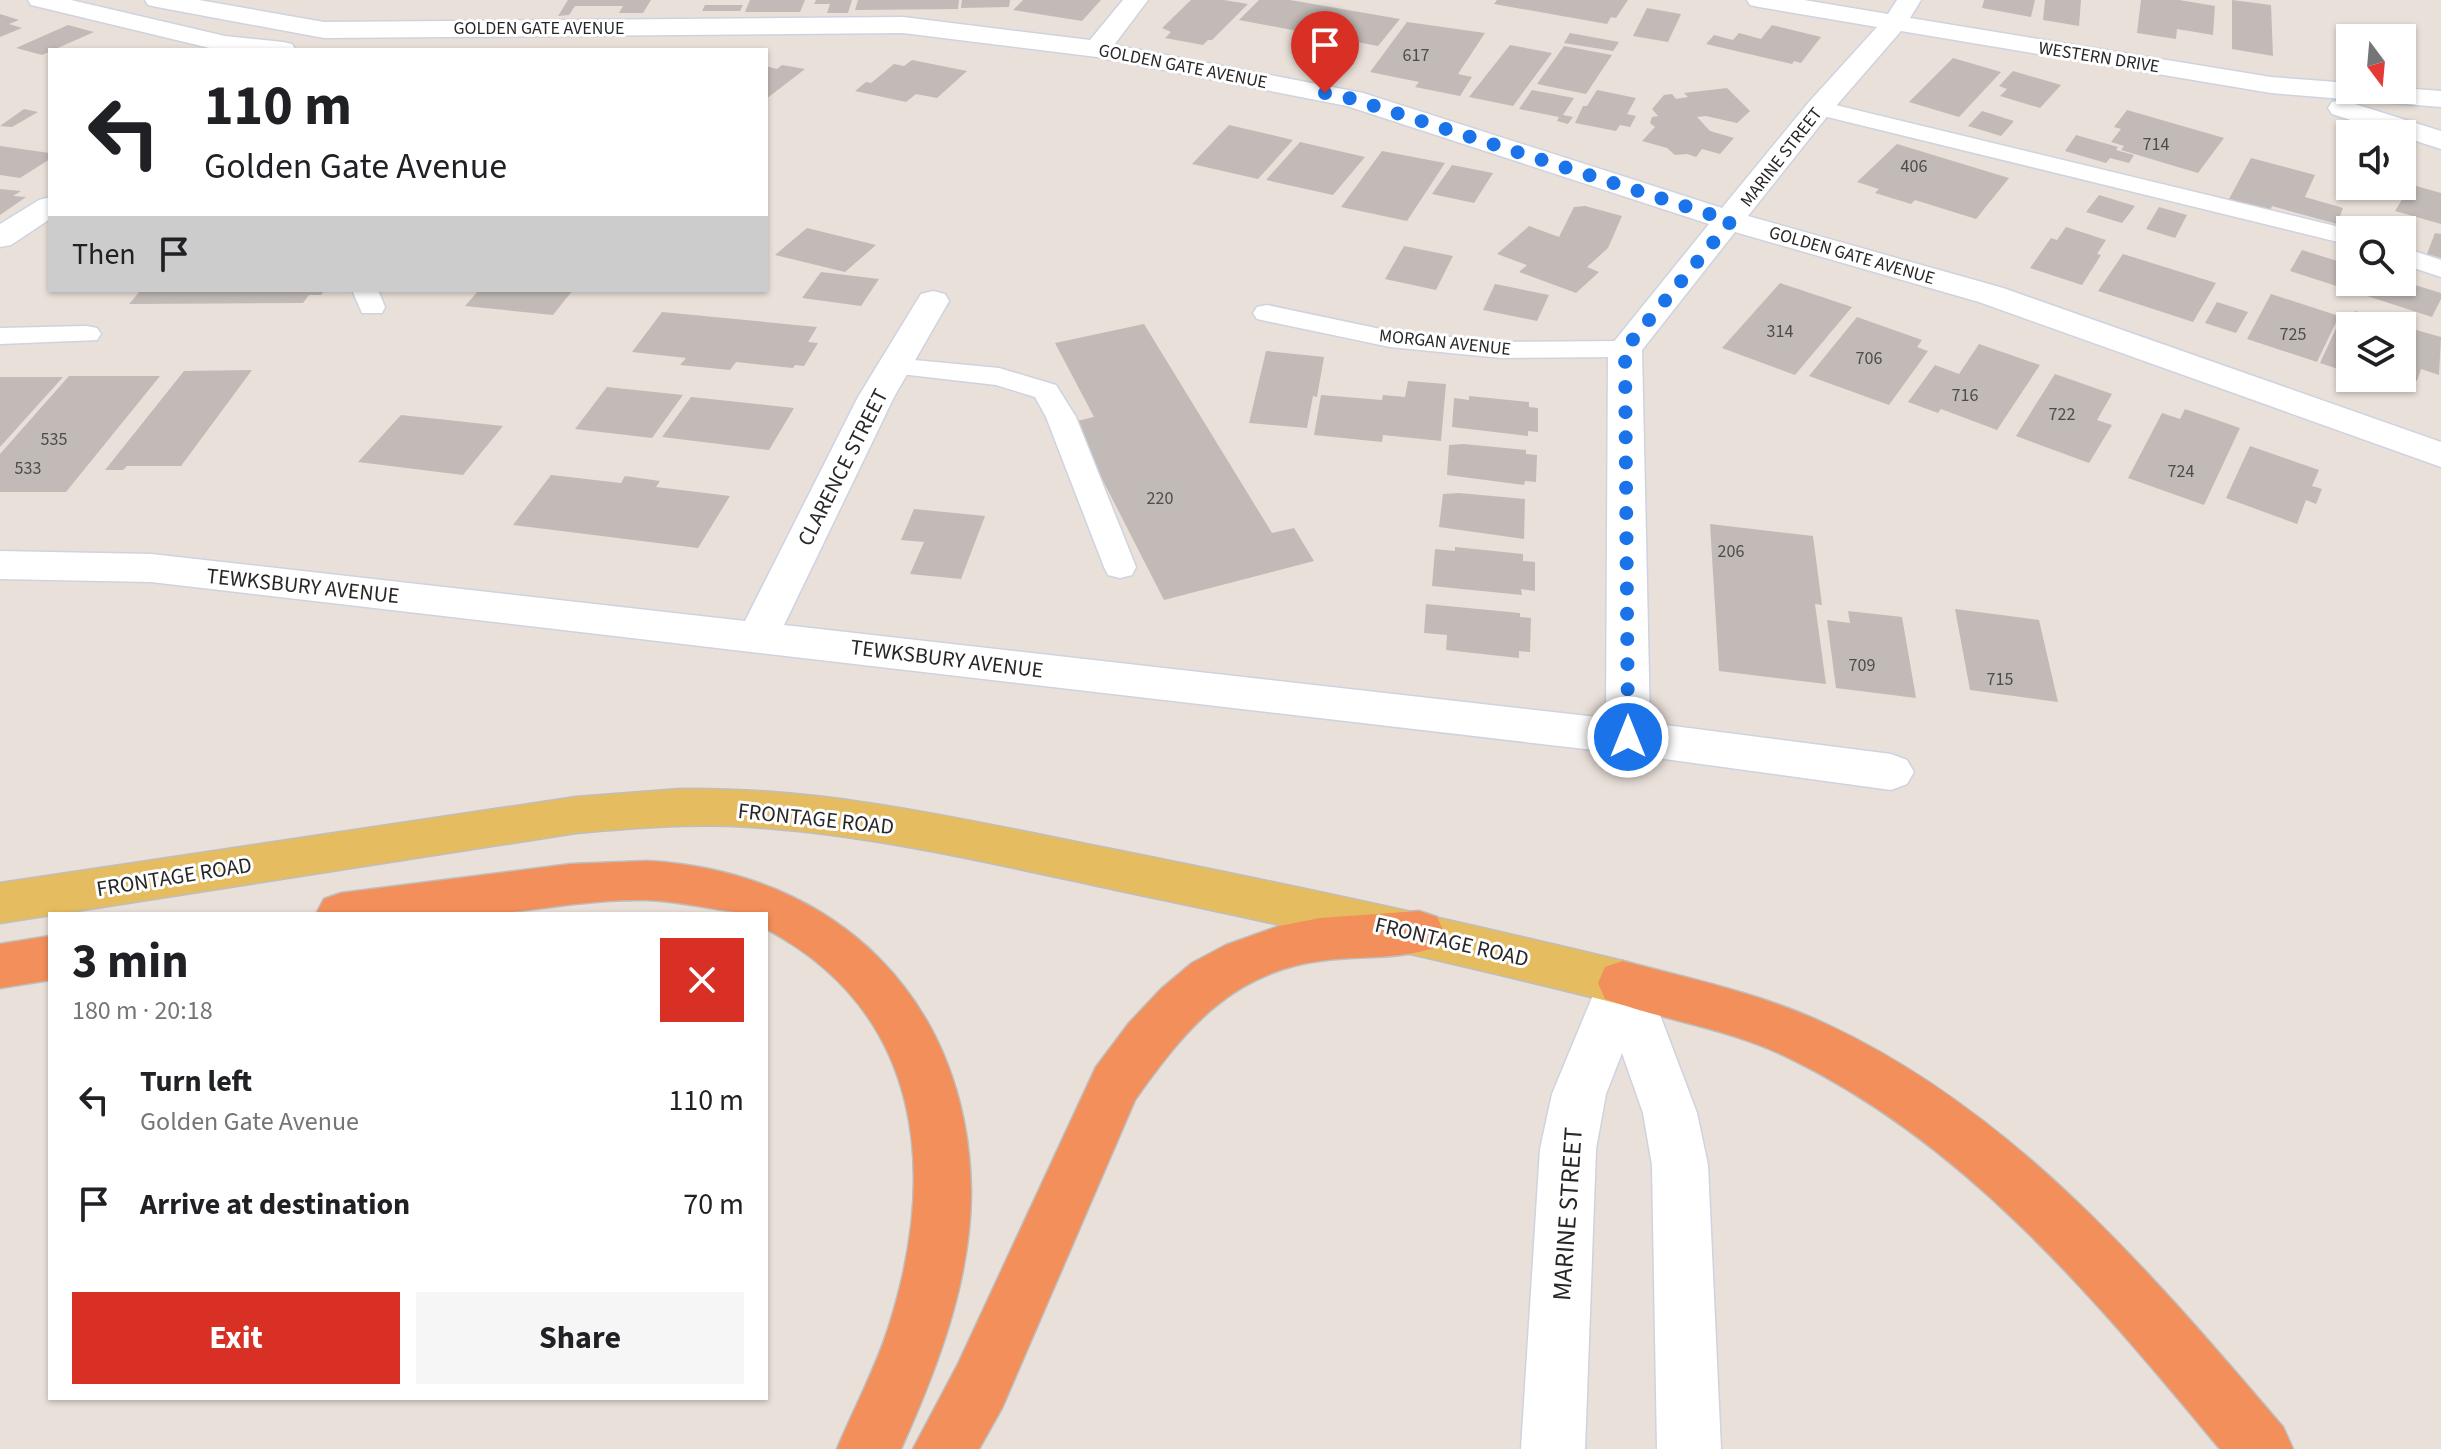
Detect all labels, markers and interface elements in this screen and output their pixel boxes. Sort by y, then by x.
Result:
pin [1291,11,1359,93]
street label: GOLDEN GATE AVENUE [453,16,625,41]
icon: arrive [1303,23,1347,67]
north arrow [2336,24,2416,104]
map controls [2336,24,2416,392]
street label: WESTERN DRIVE [2037,36,2161,79]
street label: GOLDEN GATE AVENUE [1096,38,1269,95]
house number: 617 [1403,43,1429,68]
text: 110 m [204,67,352,146]
icon: left [72,80,176,184]
street label: MARINE STREET [1734,102,1828,212]
button: sound [2336,120,2416,200]
house number: 714 [2143,132,2169,157]
text: Golden Gate Avenue [204,141,507,192]
house number: 406 [1901,154,1927,179]
button: search [2336,216,2416,296]
street label: GOLDEN GATE AVENUE [1766,220,1938,291]
icon: arrive [152,232,196,276]
text: Then [72,233,136,276]
button: layers [2336,312,2416,392]
house number: 314 [1767,319,1793,344]
house number: 725 [2280,322,2306,347]
street label: MORGAN AVENUE [1378,323,1512,362]
house number: 706 [1856,346,1882,371]
street label: CLARENCE STREET [789,383,896,552]
house number: 716 [1952,383,1978,408]
house number: 722 [2049,402,2075,427]
house number: 535 [41,427,67,452]
house number: 533 [15,456,41,481]
house number: 724 [2168,459,2194,484]
house number: 220 [1147,486,1173,511]
house number: 206 [1718,539,1744,564]
street label: TEWKSBURY AVENUE [205,560,401,612]
street label: TEWKSBURY AVENUE [849,631,1045,687]
house number: 709 [1849,653,1875,678]
house number: 715 [1987,667,2013,692]
position arrow [1586,695,1670,779]
street label: FRONTAGE ROAD [736,795,896,843]
street label: FRONTAGE ROAD [94,849,254,905]
street label: FRONTAGE ROAD [1372,909,1532,975]
text: 3 min [72,928,189,996]
button: close [660,938,744,1022]
text: 180 m · 20:18 [72,992,213,1029]
text: Turn left [140,1060,252,1103]
icon: left [72,1078,116,1122]
text: 110 m [668,1079,744,1122]
text: Golden Gate Avenue [140,1103,359,1140]
street label: MARINE STREET [1543,1126,1592,1302]
icon: arrive [72,1182,116,1226]
text: Arrive at destination [140,1183,410,1226]
text: 70 m [683,1183,744,1226]
button: Exit [72,1292,400,1384]
button: Share [416,1292,744,1384]

